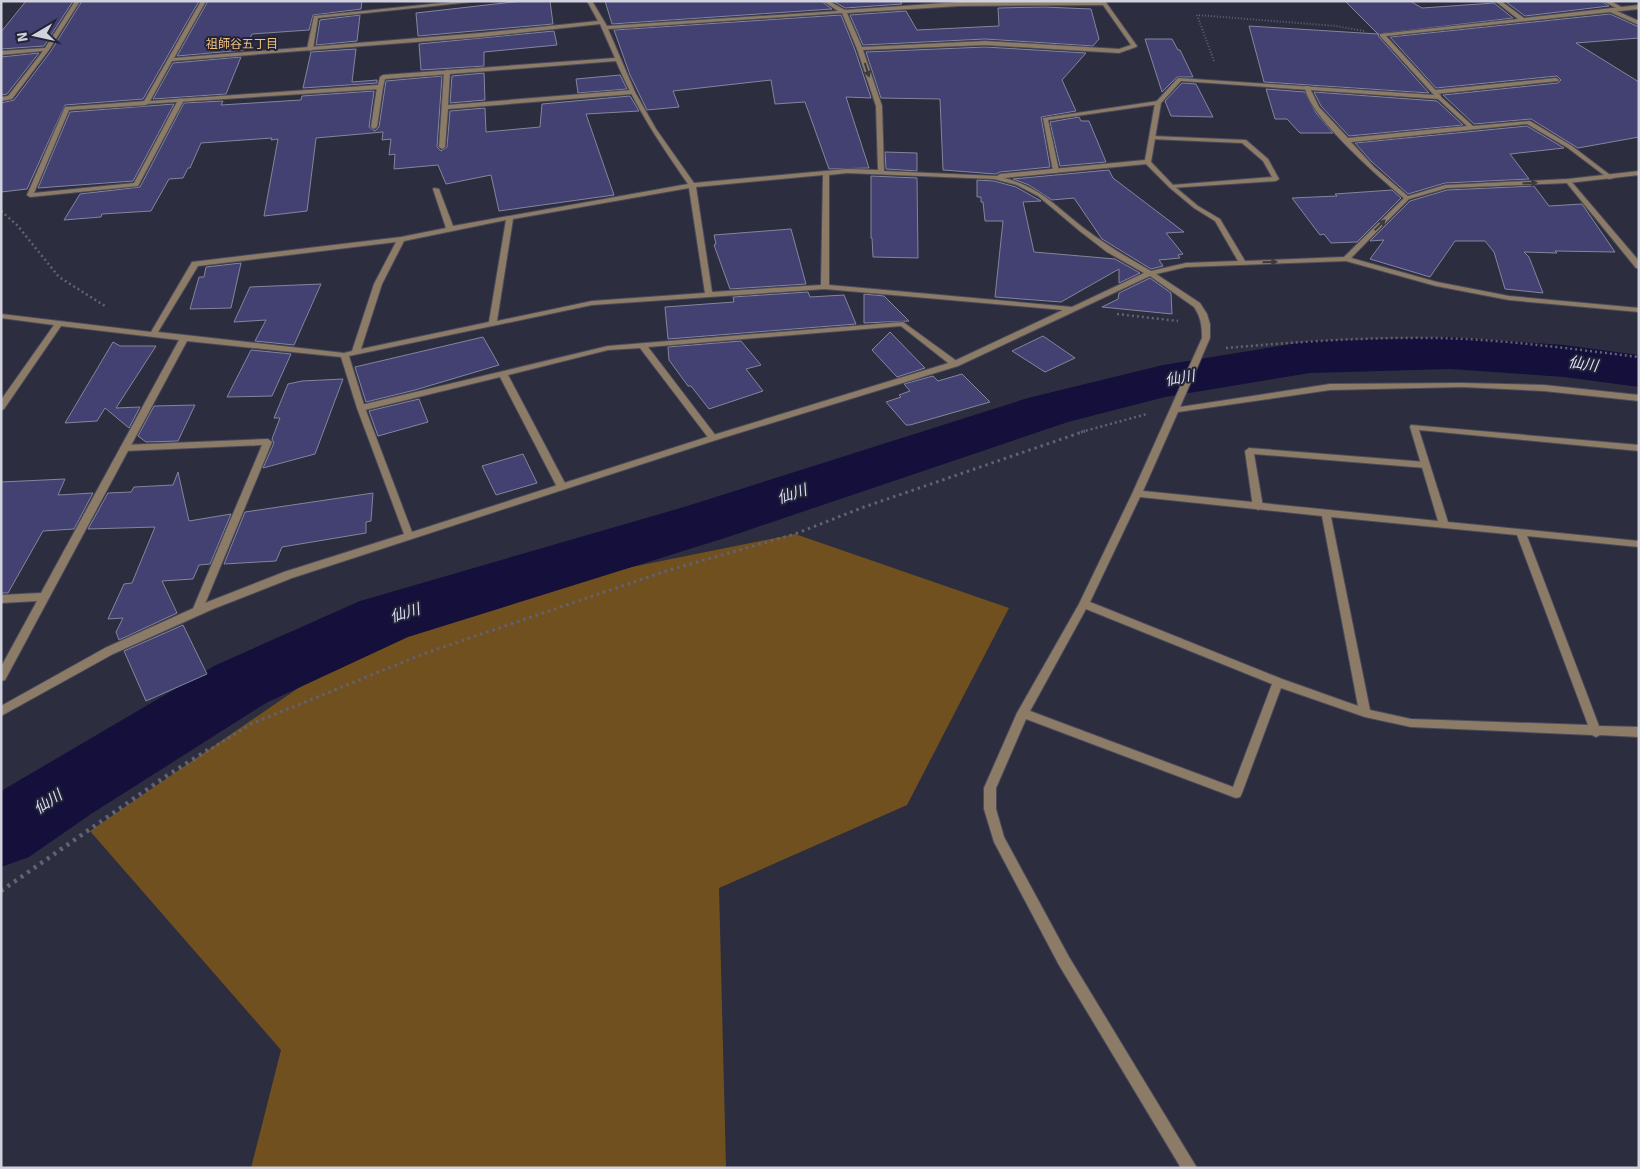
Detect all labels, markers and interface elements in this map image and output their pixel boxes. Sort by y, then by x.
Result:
north arrow [10,10,60,60]
text: N [13,31,32,43]
district label: 祖師谷五丁目 [206,37,278,52]
one-way arrow [863,63,871,78]
one-way arrow [1522,178,1538,186]
one-way arrow [1374,219,1386,231]
one-way arrow [1262,258,1278,266]
water label: 仙川 [1567,353,1601,375]
water label: 仙川 [1164,366,1198,389]
water label: 仙川 [775,480,811,507]
water label: 仙川 [388,599,424,626]
water label: 仙川 [31,785,67,818]

